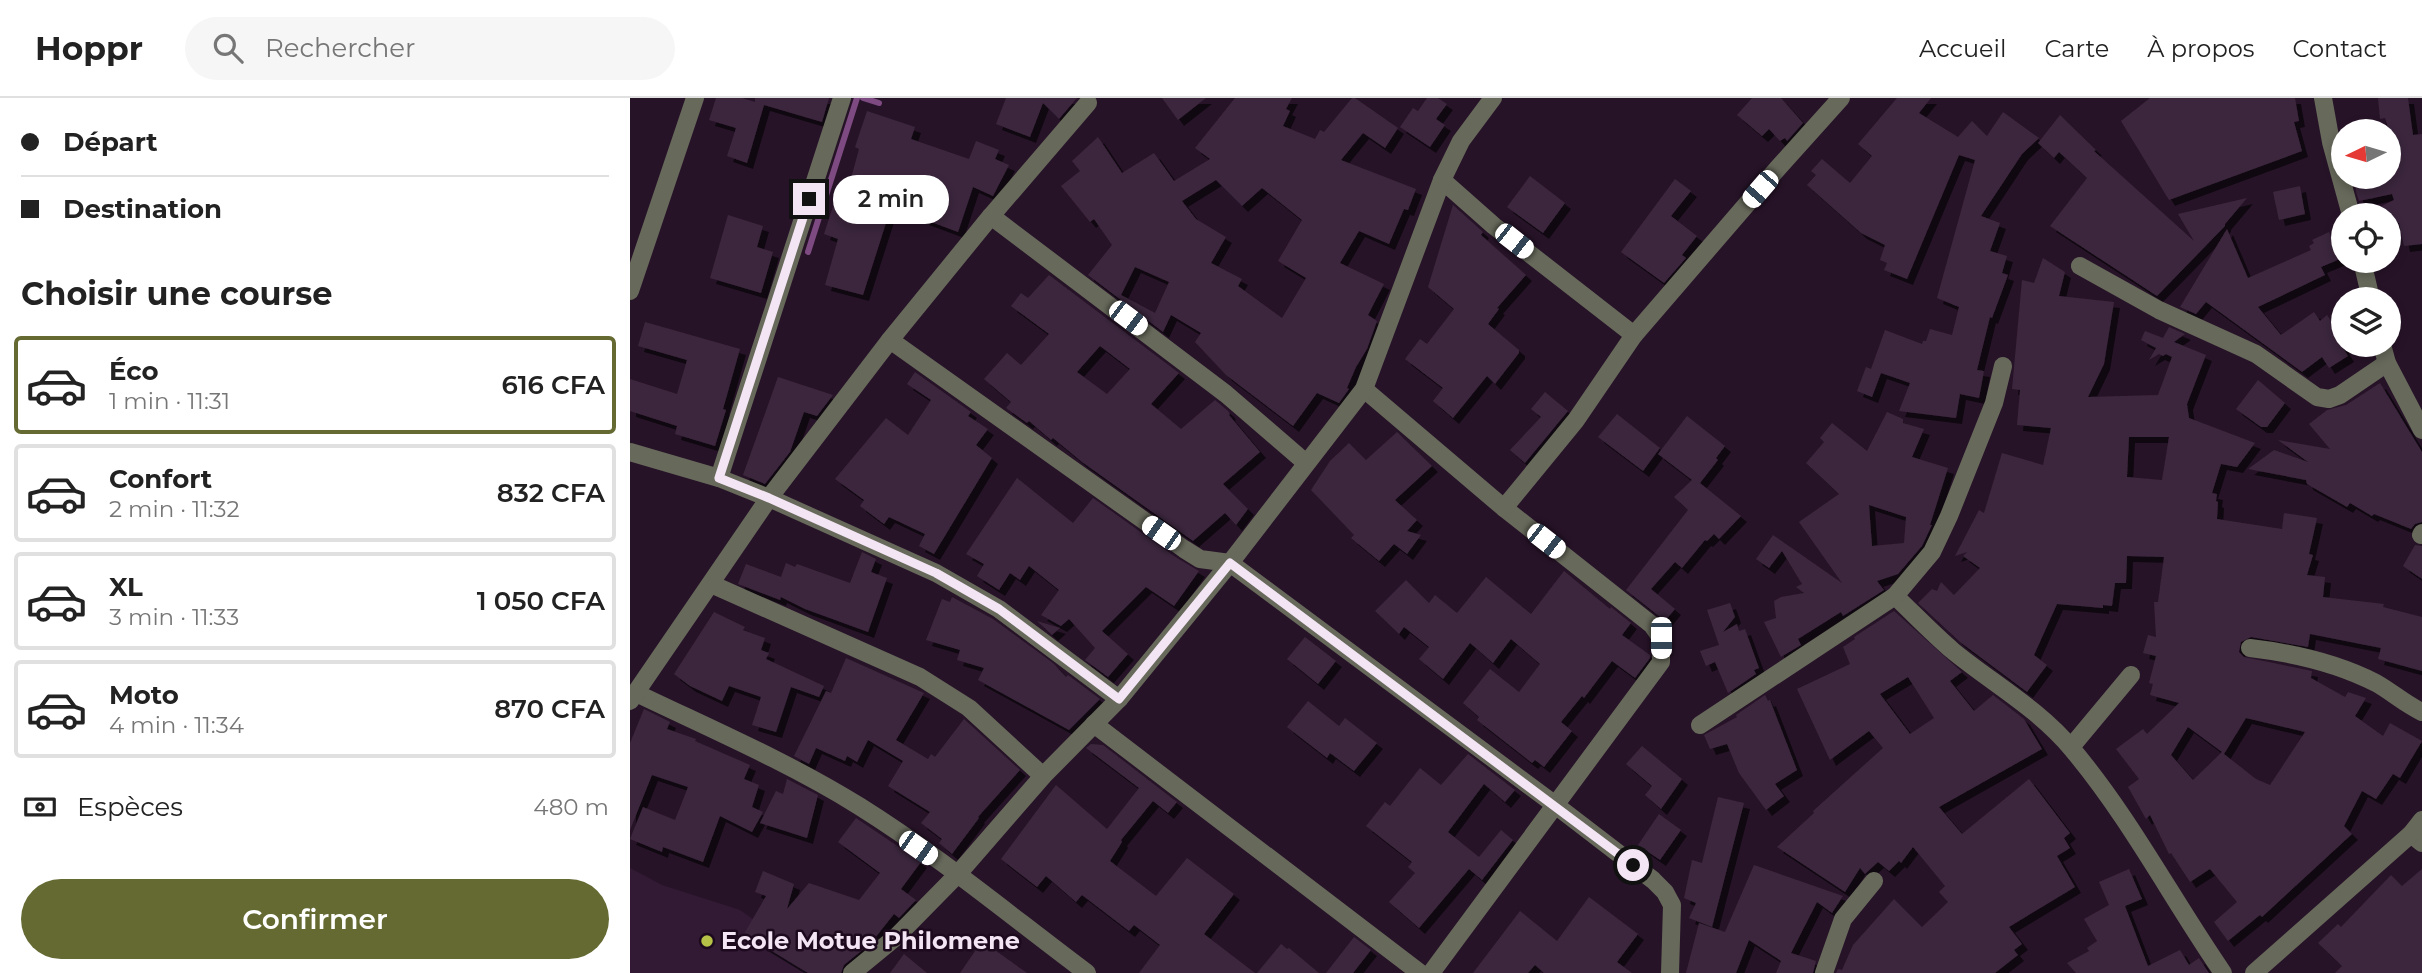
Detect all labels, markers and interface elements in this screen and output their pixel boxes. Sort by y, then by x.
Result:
search box [185,17,675,80]
text: Hoppr [35,28,143,68]
icon: search [209,29,247,67]
text: Rechercher [265,32,416,64]
text: Accueil [1919,34,2006,63]
text: Carte [2044,34,2109,63]
text: À propos [2147,34,2254,63]
text: Contact [2292,34,2387,63]
north arrow [2331,119,2401,189]
map controls [2331,119,2401,357]
text: Départ [63,126,158,158]
car [1739,166,1782,212]
callout: 2 min [834,174,949,224]
route end [793,183,825,215]
text: 2 min [858,185,924,213]
text: Destination [63,193,222,225]
button: locate [2331,203,2401,273]
car [1491,220,1538,262]
text: Choisir une course [21,274,333,313]
button: layers [2331,287,2401,357]
car [1105,297,1152,339]
icon: car [25,354,88,417]
text: Éco [109,355,159,387]
text: 616 CFA [501,369,605,401]
text: 1 min · 11:31 [109,387,230,415]
icon: car [25,462,88,525]
text: Confort [109,463,212,495]
text: 832 CFA [497,477,605,509]
text: 2 min · 11:32 [109,495,239,523]
car [1138,512,1185,554]
car [1523,520,1570,562]
icon: car [25,570,88,633]
text: XL [109,571,143,603]
text: 1 050 CFA [477,585,605,617]
text: 3 min · 11:33 [109,603,239,631]
car [1651,617,1672,659]
icon: car [25,678,88,741]
text: Moto [109,679,179,711]
text: 870 CFA [494,693,605,725]
text: 4 min · 11:34 [109,711,244,739]
icon: cash [21,788,59,826]
text: Espèces [77,791,183,823]
text: 480 m [533,793,609,821]
car [895,827,942,869]
route start [1617,849,1649,881]
button: Confirmer [21,879,609,959]
place label: Ecole Motue Philomene [721,926,1020,955]
marker: Ecole Motue Philomene [699,933,715,949]

